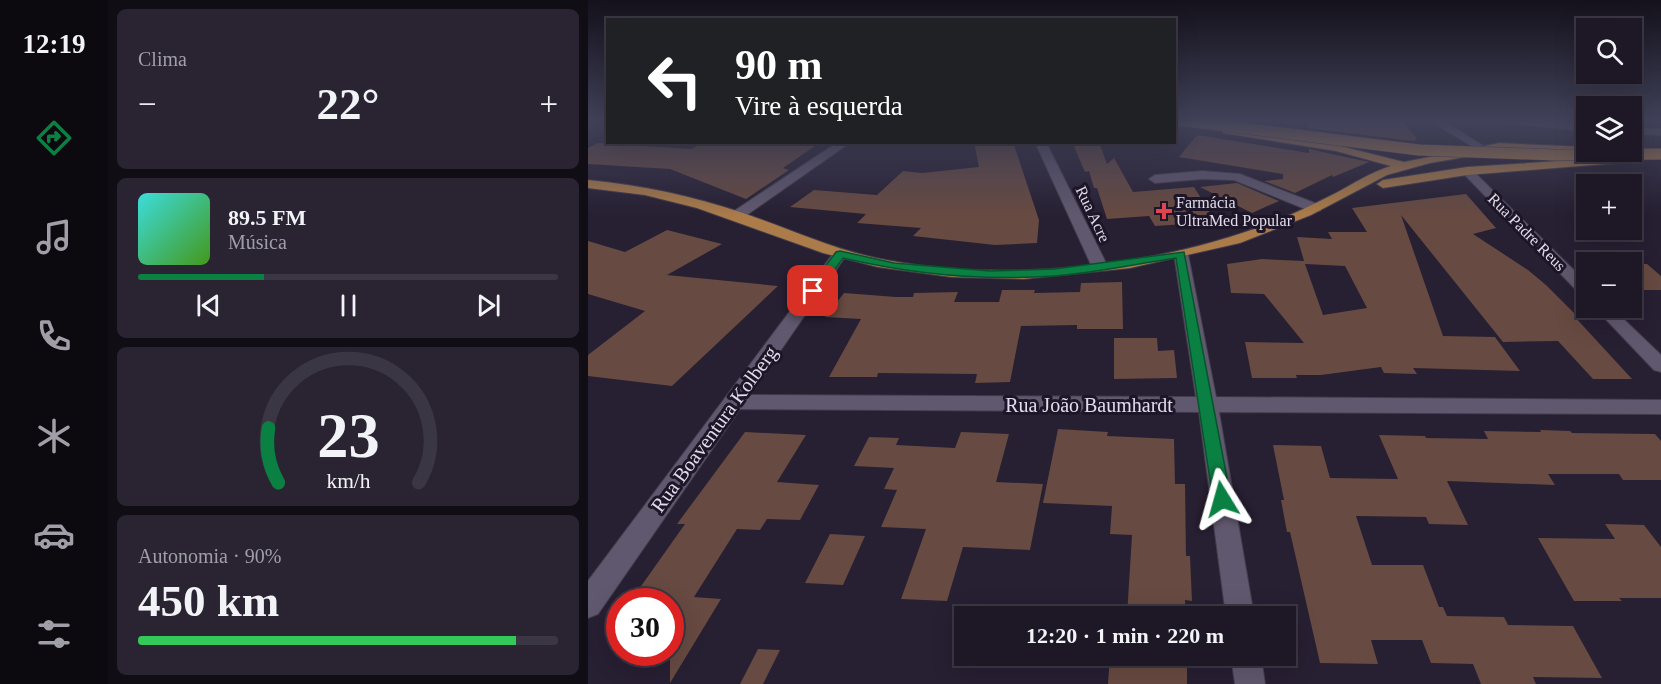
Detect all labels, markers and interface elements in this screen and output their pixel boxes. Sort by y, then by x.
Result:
map controls [1576,18,1642,318]
button: search [1576,18,1642,84]
text: 12:19 [23,29,86,59]
icon: left [636,42,714,120]
text: 90 m [735,42,823,88]
text: Clima [138,48,187,70]
text: 22° [317,79,380,129]
text: − [138,86,157,122]
text: + [539,86,558,122]
text: Vire à esquerda [735,91,903,121]
button: layers [1576,96,1642,162]
icon: directions [33,117,75,159]
button: + [1576,174,1642,240]
street label: Rua Acre [1073,183,1113,245]
street label: Rua Padre Reus [1485,190,1569,274]
place label: Farmácia UltraMed Popular [1176,194,1293,230]
marker: Farmácia UltraMed Popular [1157,204,1171,218]
text: 89.5 FM [228,205,306,230]
icon: music [33,216,75,258]
text: Música [228,231,287,253]
button: − [1576,252,1642,318]
pin [787,265,838,316]
icon: arrive [796,274,829,307]
icon: previous [192,289,225,322]
icon: pause [332,289,365,322]
icon: next [472,289,505,322]
icon: phone [33,315,75,357]
street label: Rua Boaventura Kolberg [646,342,782,517]
street label: Rua João Baumhardt [1005,394,1173,416]
text: 23 [317,402,379,471]
icon: climate [33,415,75,457]
position arrow [1190,467,1254,531]
text: km/h [326,470,370,494]
icon: car [33,514,75,556]
text: Autonomia · 90% [138,545,281,567]
text: 450 km [138,576,279,626]
speed limit sign: 30 [606,588,684,666]
icon: filters [33,613,75,655]
text: 12:20 · 1 min · 220 m [1026,623,1224,648]

